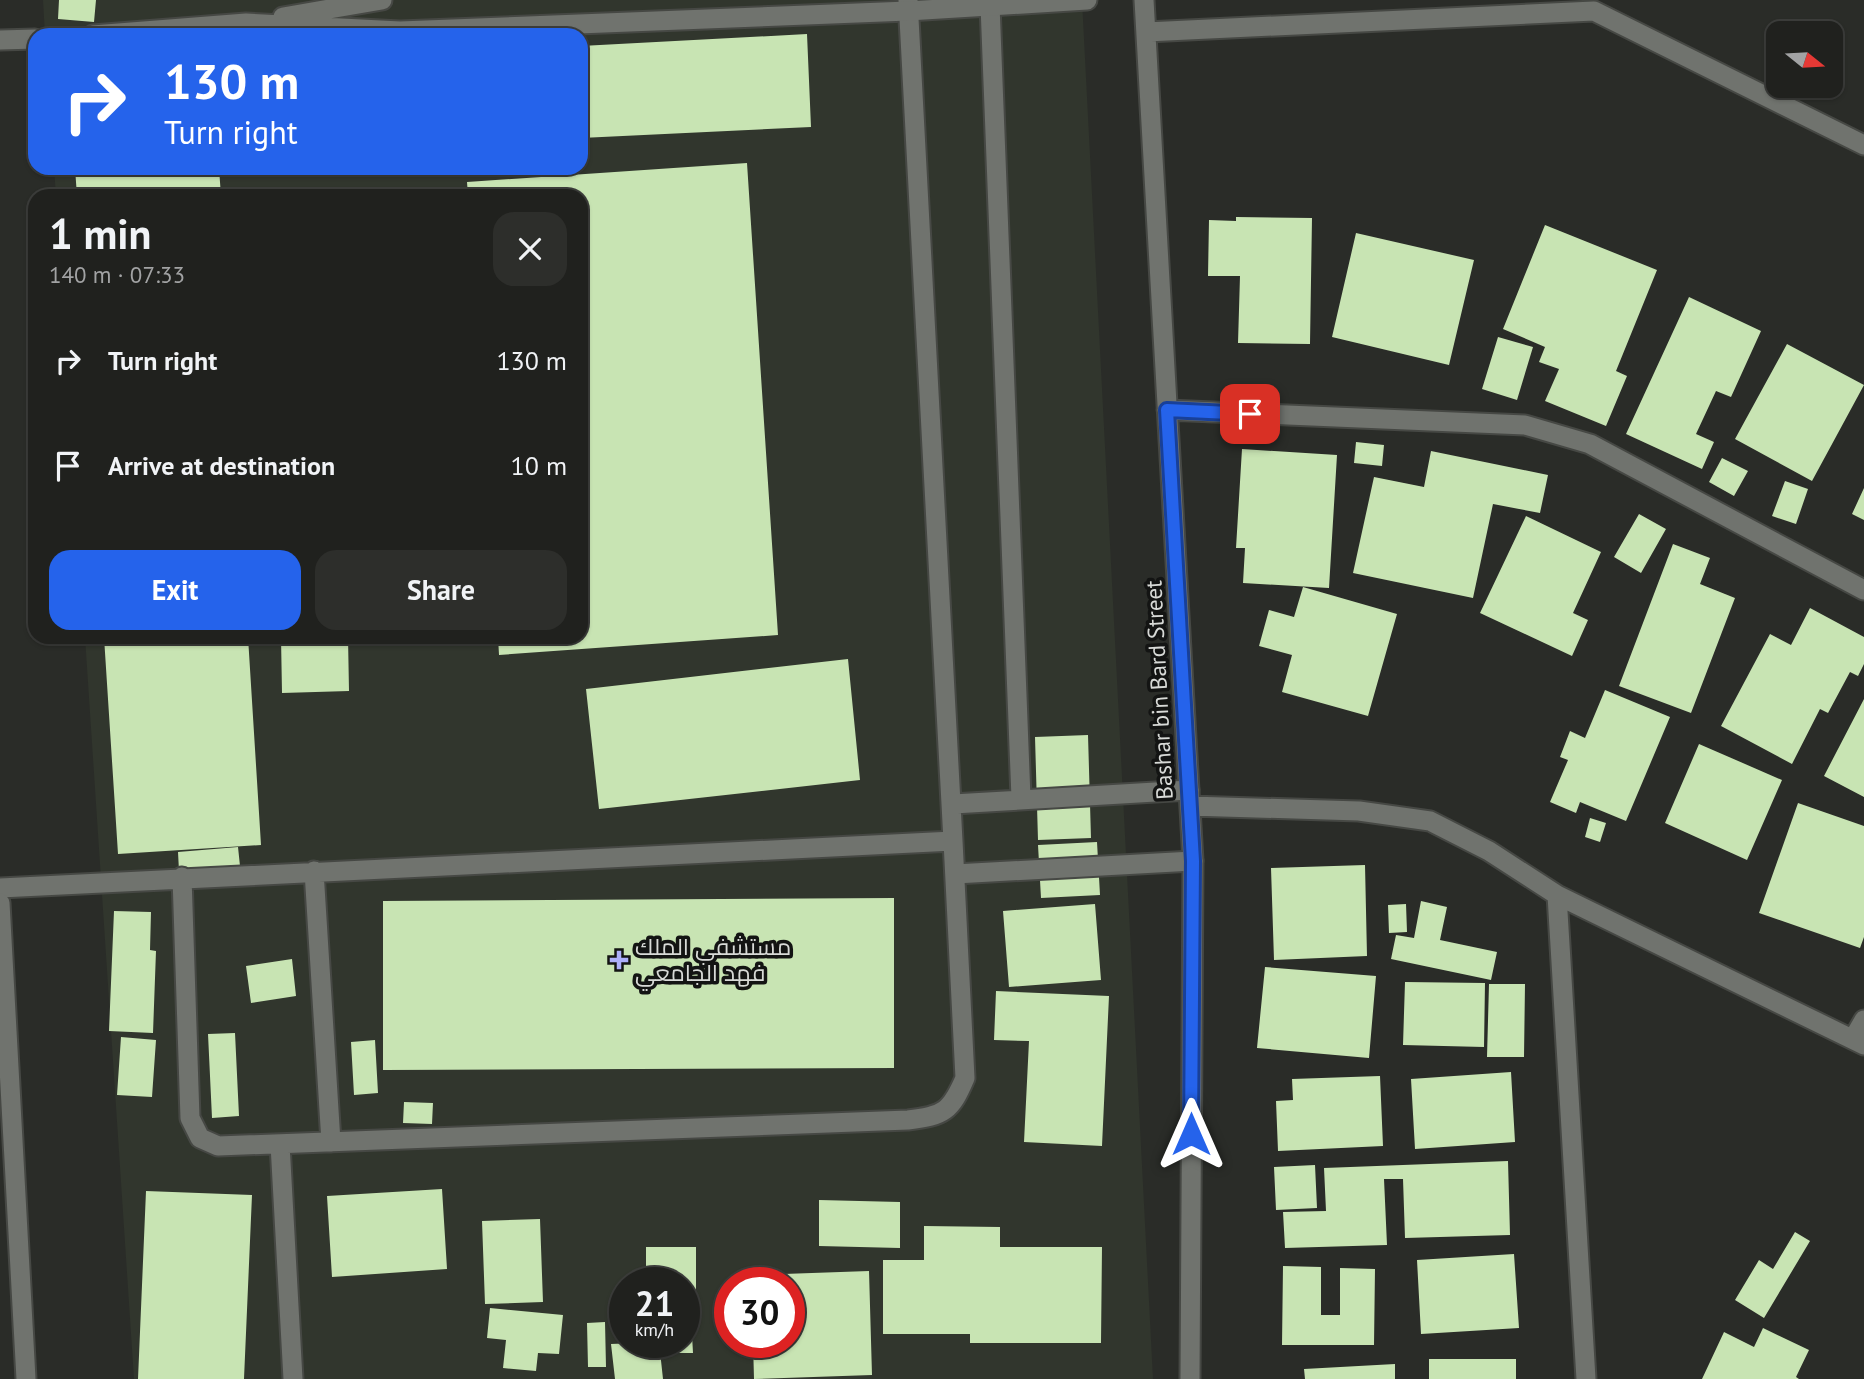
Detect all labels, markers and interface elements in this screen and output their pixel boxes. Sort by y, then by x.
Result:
north arrow [1766,21,1843,98]
map controls [1766,21,1843,98]
text: 130 m [164,49,299,113]
icon: right [49,56,140,147]
text: Turn right [164,111,298,153]
text: 1 min [49,206,151,261]
button: close [493,212,567,286]
text: 140 m · 07:33 [49,260,185,289]
icon: right [49,342,87,380]
text: Turn right [108,344,217,377]
text: 130 m [496,344,567,377]
pin [1220,384,1280,444]
icon: arrive [1231,395,1269,433]
icon: arrive [49,447,87,485]
text: Arrive at destination [108,449,335,482]
text: 10 m [511,449,567,482]
button: Exit [49,550,301,630]
button: Share [315,550,567,630]
street label: Bashar bin Bard Street [1138,579,1179,800]
place label: مستشفي الملك فهد الجامعي [635,932,791,991]
marker: مستشفي الملك فهد الجامعي [609,950,629,970]
position arrow [1154,1097,1228,1171]
speed limit sign: 30 [714,1267,805,1358]
text: 21 [635,1280,674,1326]
text: km/h [635,1318,674,1341]

